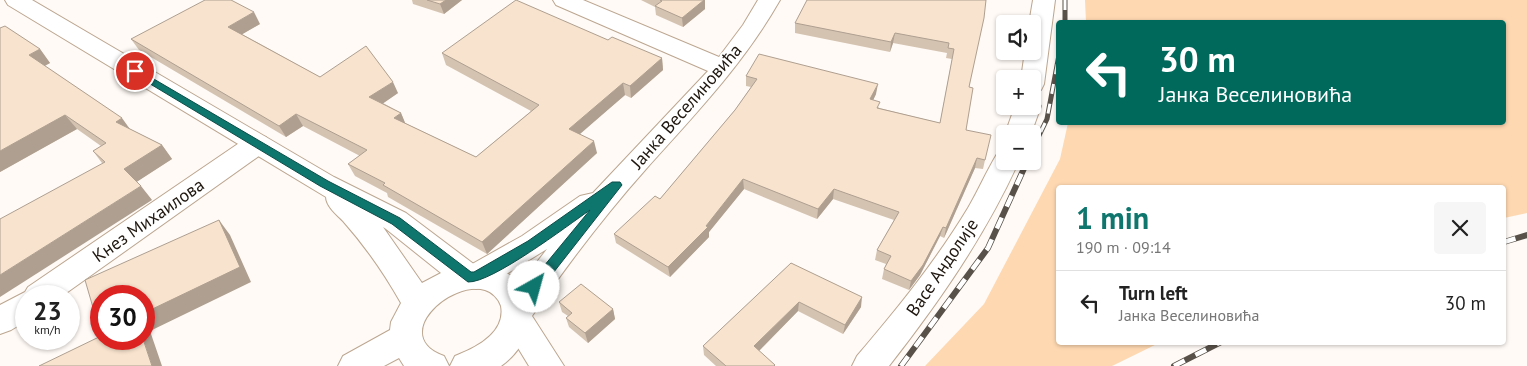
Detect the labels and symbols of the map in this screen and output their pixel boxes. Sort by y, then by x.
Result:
street label: Јанка Веселиновића [625,39,747,174]
pin [114,50,156,92]
street label: Кнез Михаилова [88,173,208,267]
street label: Васе Андолије [901,214,983,320]
position arrow [507,260,559,312]
speed limit sign: 30 [90,285,155,350]

